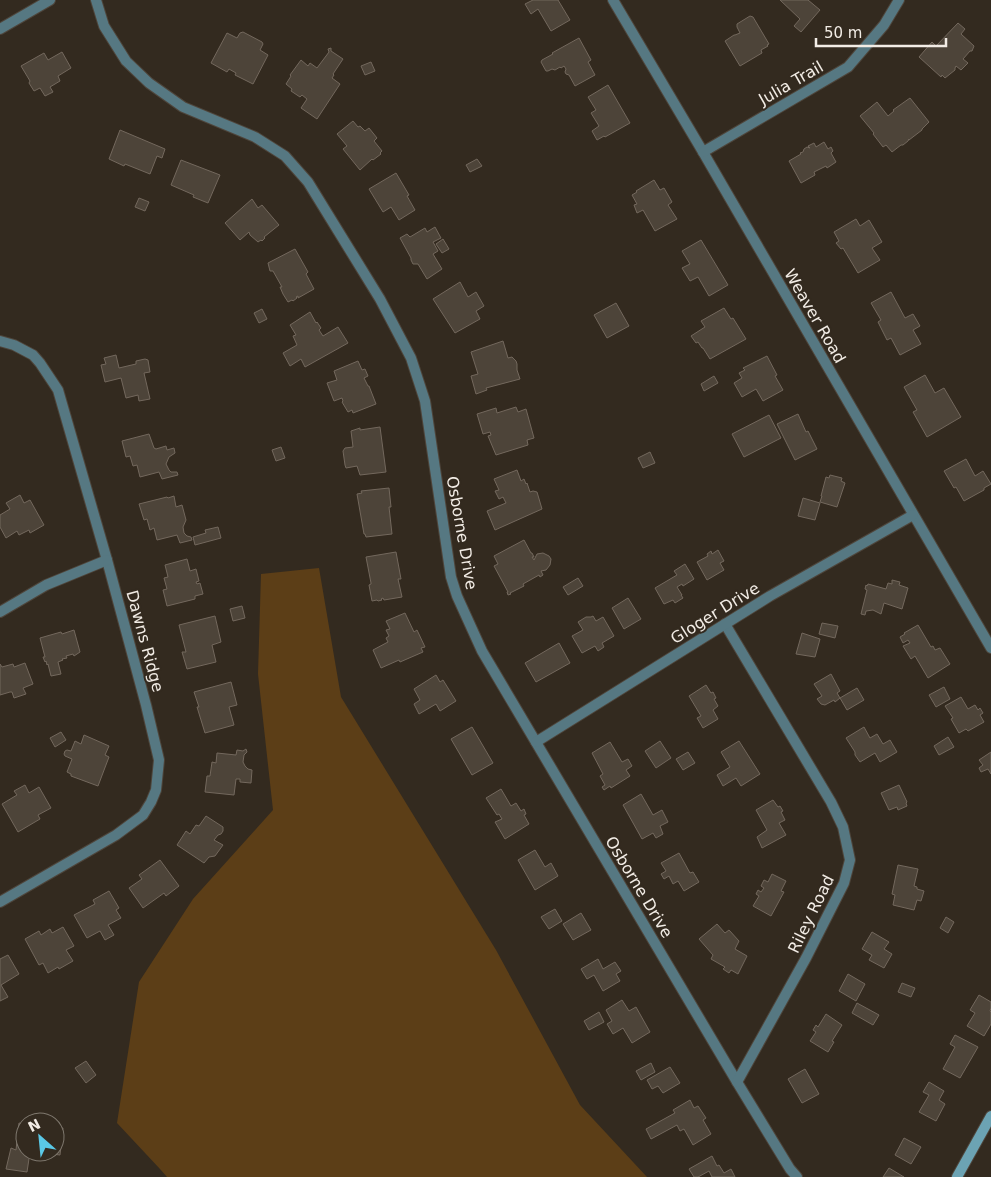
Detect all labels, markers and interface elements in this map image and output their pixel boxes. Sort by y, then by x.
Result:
scale bar [816,15,946,47]
text: 50 m [824,24,862,42]
street label: Julia Trail [754,57,827,110]
street label: Weaver Road [780,265,850,367]
street label: Osborne Drive [443,475,481,591]
street label: Gloger Drive [667,578,763,648]
street label: Dawns Ridge [122,588,168,694]
street label: Osborne Drive [601,833,677,941]
street label: Riley Road [784,872,838,956]
north arrow [15,1112,65,1162]
text: N [25,1116,43,1135]

